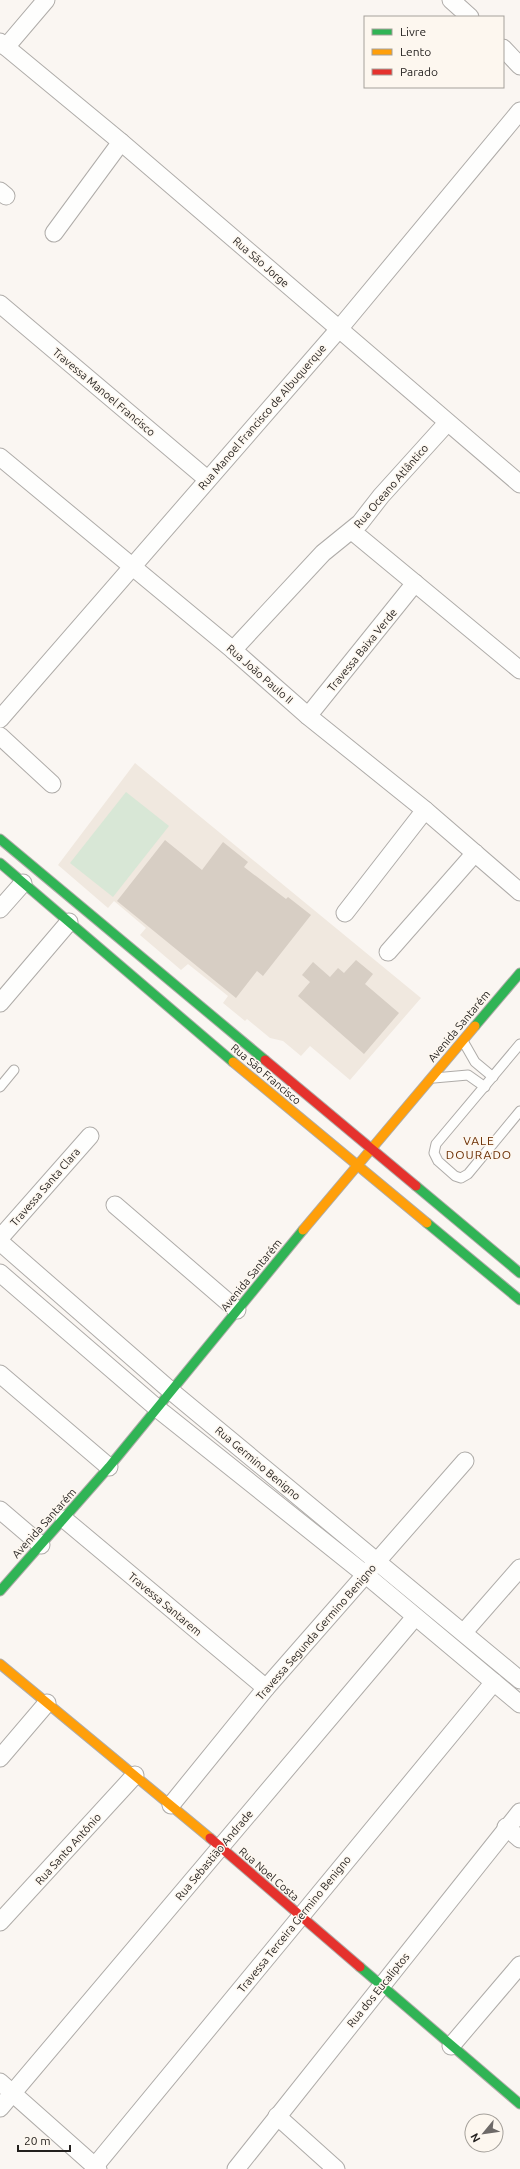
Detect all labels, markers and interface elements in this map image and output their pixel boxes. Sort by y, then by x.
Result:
legend [364,16,504,88]
text: Livre [400,25,426,38]
text: Lento [400,45,431,58]
text: Parado [400,65,438,78]
street label: Rua São Jorge [231,234,291,290]
street label: Rua Manoel Francisco de Albuquerque [196,342,328,492]
street label: Travessa Manoel Francisco [50,346,158,438]
street label: Rua Oceano Atlântico [351,442,431,530]
street label: Travessa Baixa Verde [325,606,399,694]
street label: Rua João Paulo II [224,642,296,706]
street label: Avenida Santarém [426,988,492,1064]
street label: Rua São Francisco [229,1041,303,1107]
district label: VALE DOURADO [446,1134,512,1161]
street label: Travessa Santa Clara [8,1145,82,1229]
street label: Avenida Santarém [218,1236,284,1314]
street label: Rua Germino Benigno [213,1424,303,1502]
street label: Avenida Santarém [10,1486,78,1560]
street label: Travessa Segunda Germino Benigno [254,1562,378,1702]
street label: Travessa Santarem [126,1570,204,1638]
street label: Rua Sebastião Andrade [173,1808,255,1902]
street label: Rua Santo Antônio [33,1811,103,1887]
street label: Rua Noel Costa [237,1845,301,1903]
street label: Travessa Terceira Germino Benigno [235,1853,353,1995]
street label: Rua dos Eucaliptos [344,1950,412,2030]
north arrow [464,2113,504,2153]
scale bar [18,2127,70,2153]
text: N [468,2131,482,2144]
text: 20 m [24,2134,51,2147]

